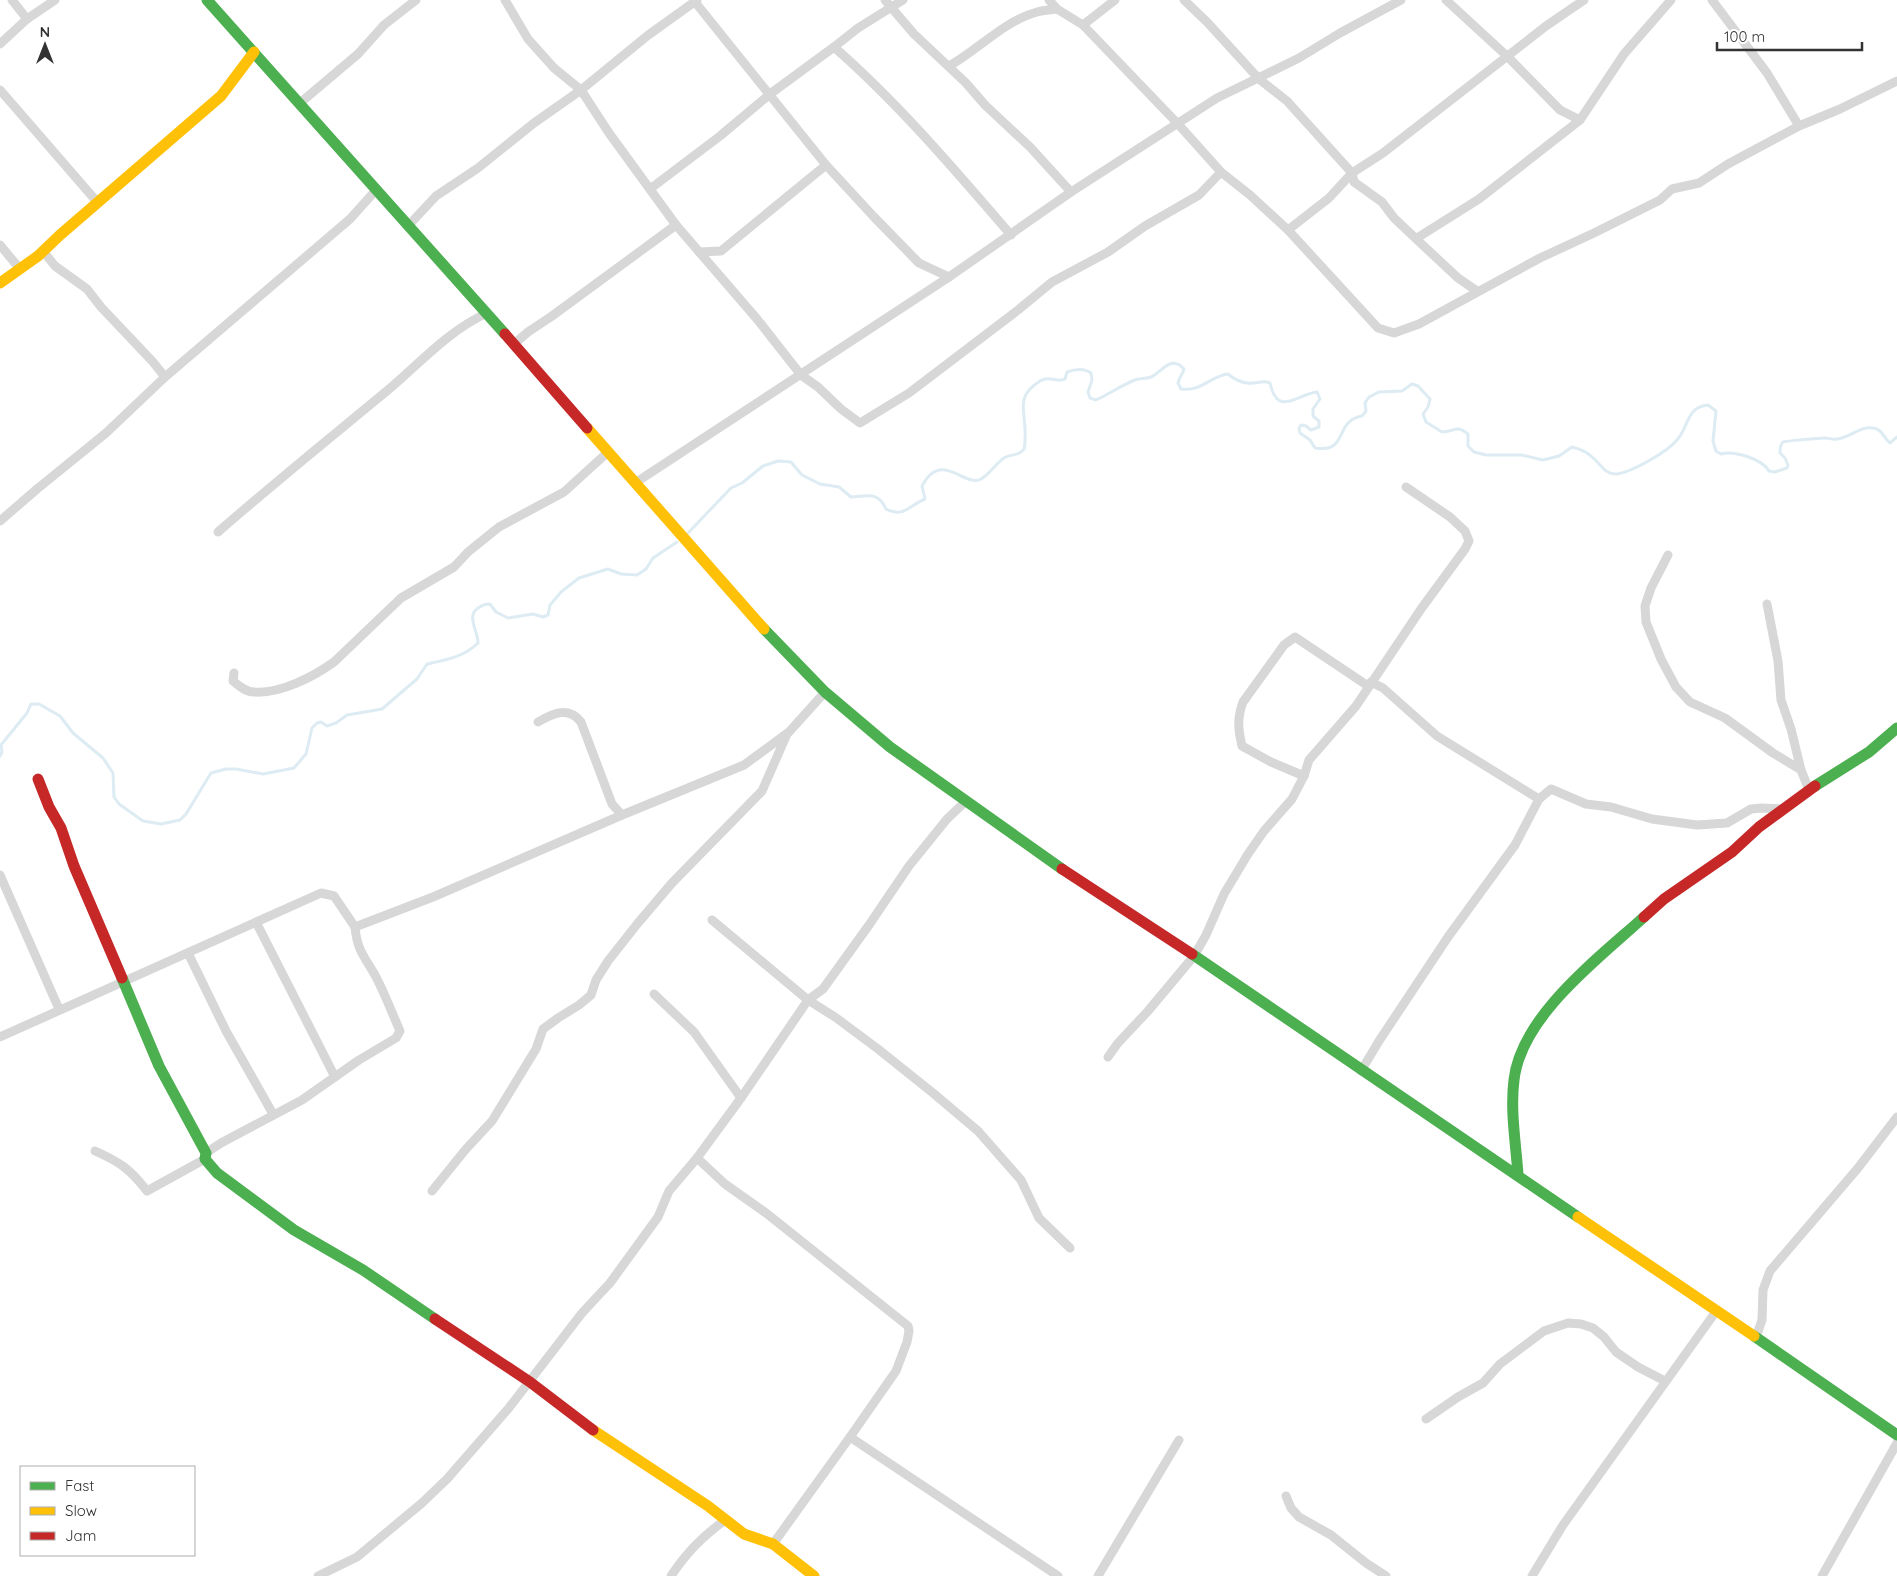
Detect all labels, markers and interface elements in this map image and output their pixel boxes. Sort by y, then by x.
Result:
north arrow [20,20,70,70]
scale bar [1717,20,1862,52]
text: N [40,23,50,41]
text: 100 m [1724,27,1765,46]
legend [20,1466,195,1556]
text: Fast [65,1476,94,1495]
text: Slow [65,1501,97,1520]
text: Jam [65,1526,96,1545]

